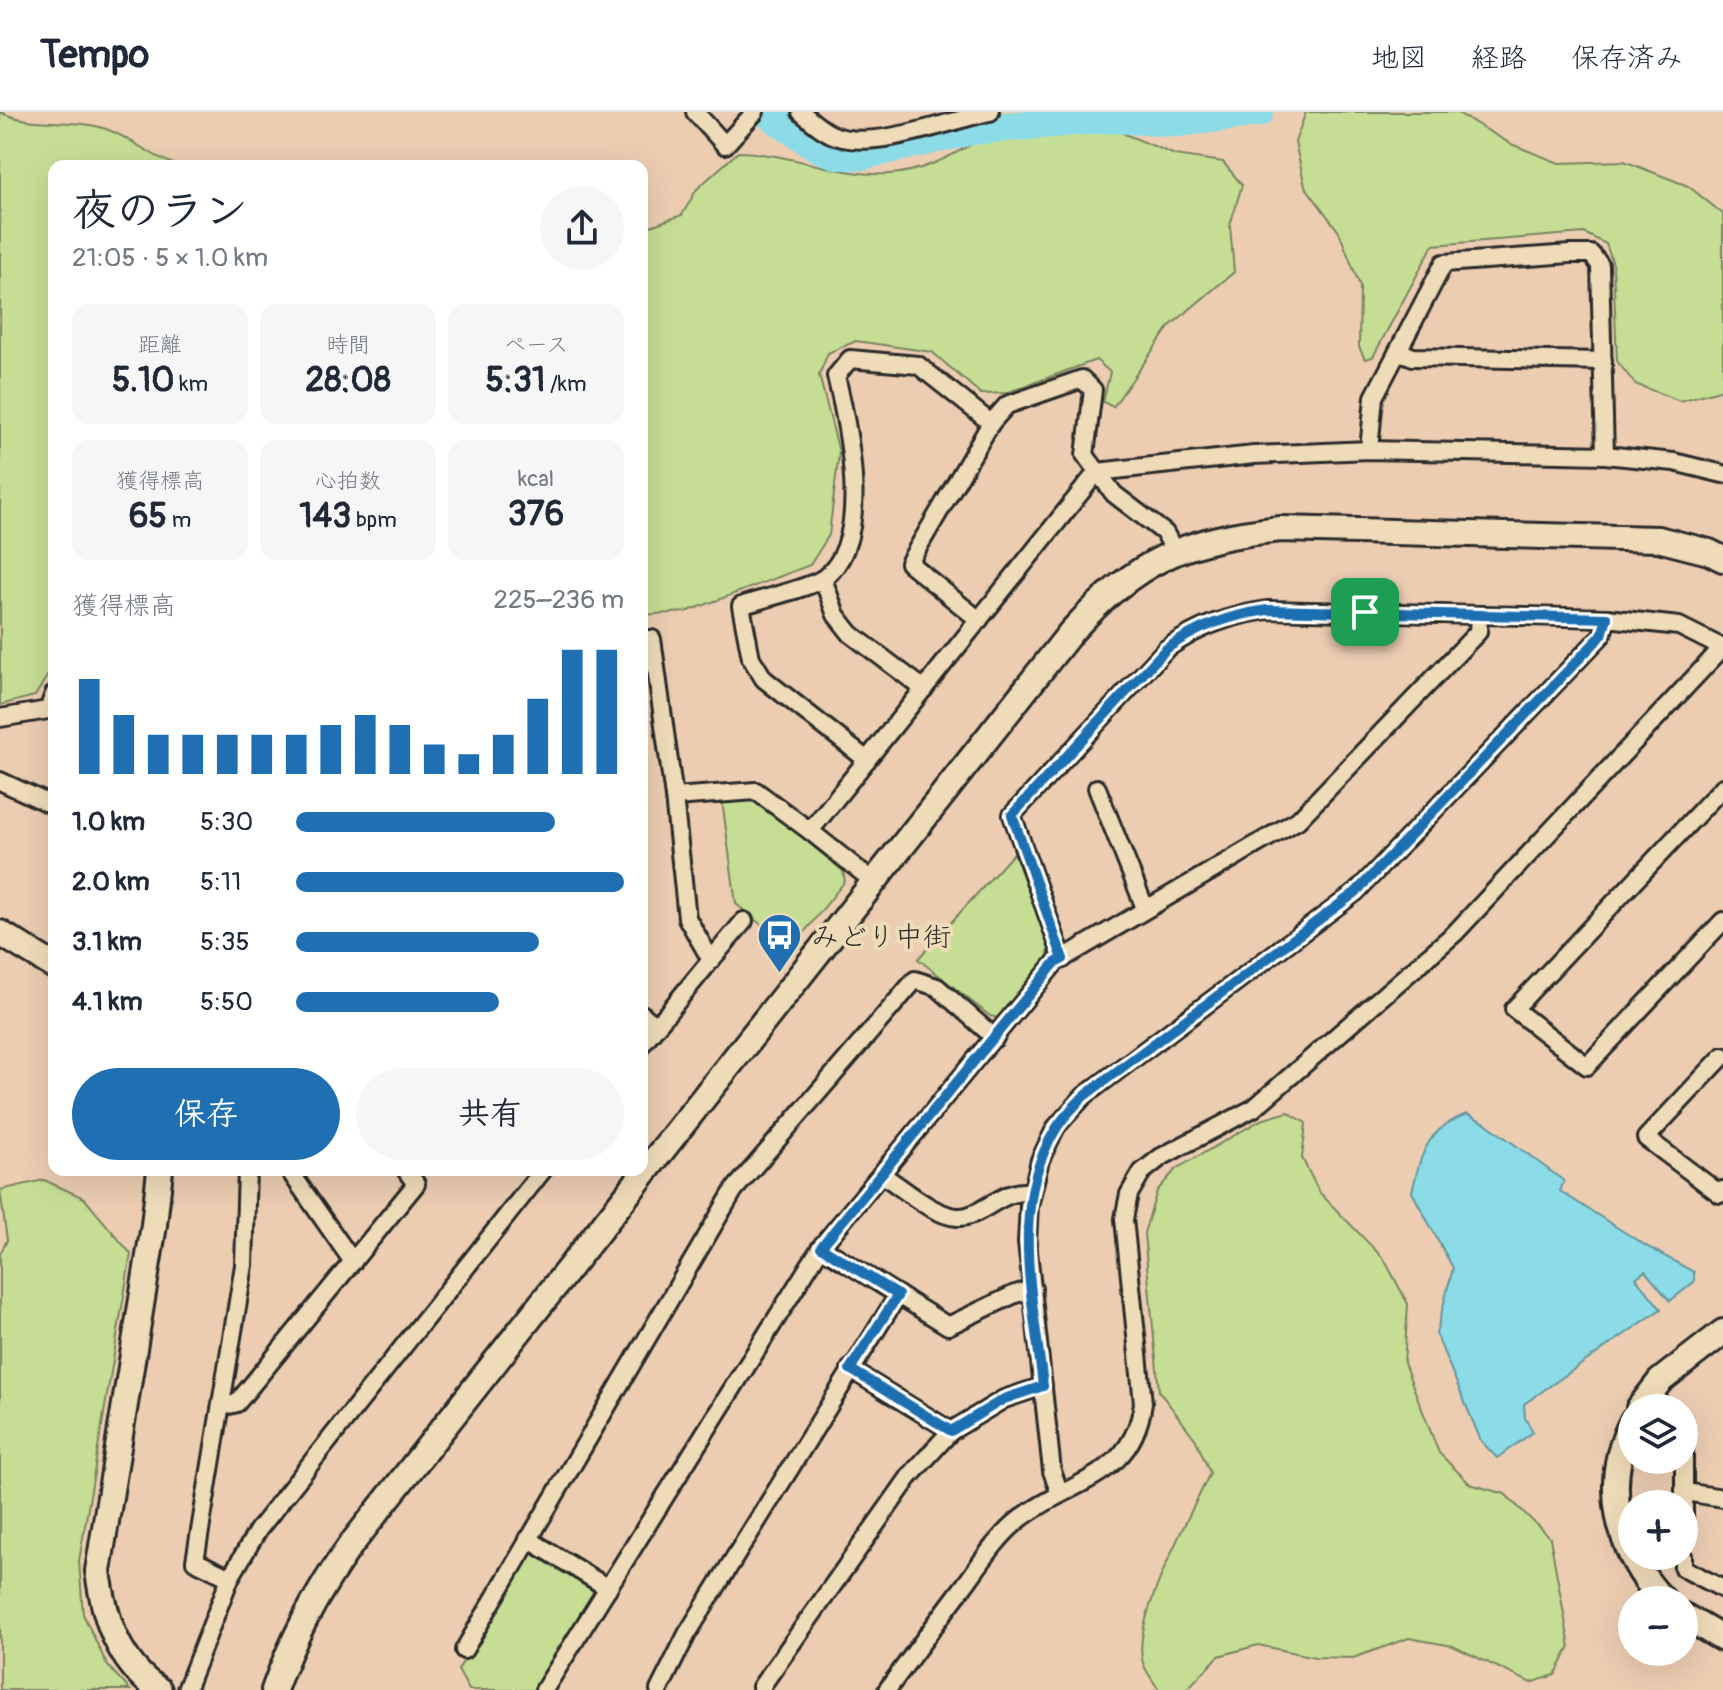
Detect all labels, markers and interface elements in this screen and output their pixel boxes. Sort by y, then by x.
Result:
text: Tempo [40,31,149,79]
text: 地図 [1371,41,1427,76]
text: 経路 [1471,41,1527,76]
text: 保存済み [1571,41,1683,76]
text: 夜のラン [72,184,248,239]
button: share [540,186,624,270]
text: 21:05 · 5 × 1.0 km [72,242,268,274]
text: 距離 [138,331,182,359]
text: 時間 [326,331,370,359]
text: ペース [504,331,568,359]
text: 5.10 [112,359,174,402]
text: 28:08 [305,359,391,402]
text: 5:31 [485,359,545,402]
text: km [174,370,208,398]
text: /km [545,370,587,398]
text: kcal [518,465,554,493]
text: 獲得標高 [116,467,204,495]
text: 心拍数 [315,467,381,495]
text: 376 [508,493,564,536]
text: 65 [129,495,167,538]
text: 143 [299,495,351,538]
text: m [167,506,191,534]
text: bpm [351,506,397,534]
pin [1331,578,1399,646]
text: 225–236 m [493,584,624,616]
text: 獲得標高 [72,590,176,622]
icon: arrive [1343,590,1387,634]
text: 1.0 km [72,806,145,838]
text: 5:30 [200,806,253,838]
text: 2.0 km [72,866,150,898]
text: 5:11 [200,866,241,898]
bus stop icon: みどり中街 [756,912,804,975]
place label: みどり中街 [811,920,951,955]
text: 3.1 km [72,926,142,958]
text: 5:35 [200,926,250,958]
text: 4.1 km [72,986,143,1018]
text: 5:50 [200,986,253,1018]
button: 保存 [72,1068,340,1160]
button: 共有 [356,1068,624,1160]
map controls [1618,1394,1698,1666]
button: layers [1618,1394,1698,1474]
button: + [1618,1490,1698,1570]
button: − [1618,1586,1698,1666]

